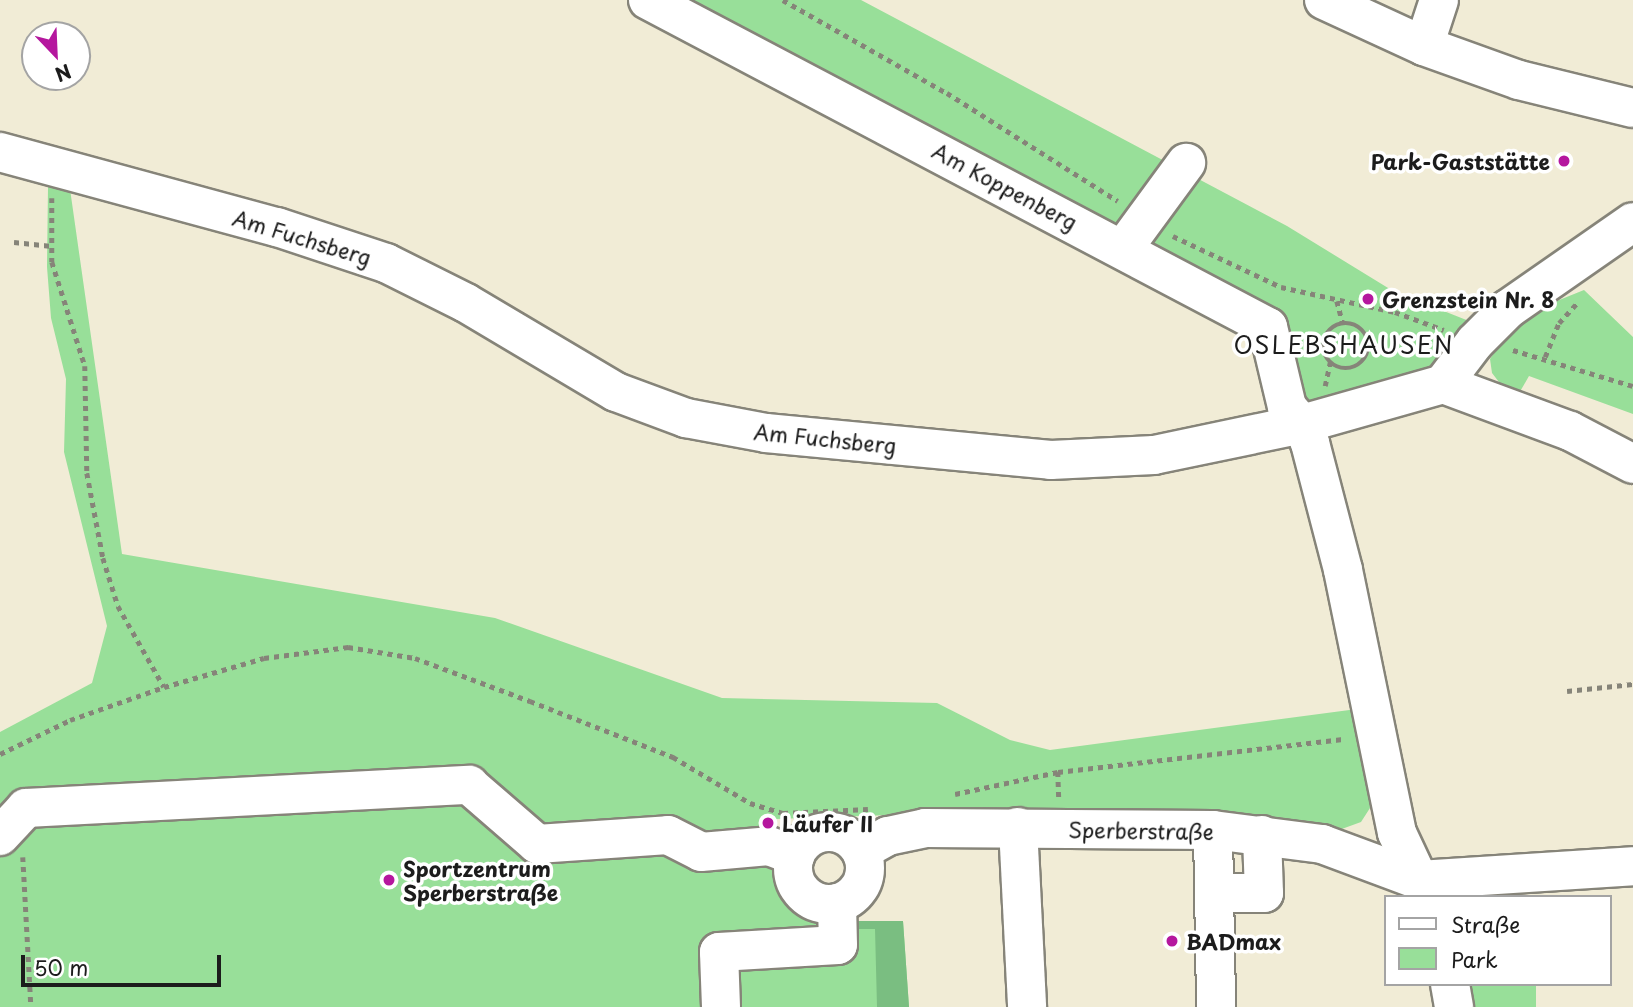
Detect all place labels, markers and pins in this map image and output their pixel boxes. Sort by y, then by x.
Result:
place label: Park-Gaststätte [1371,148,1550,174]
marker: Park-Gaststätte [1556,153,1572,169]
place label: Grenzstein Nr. 8 [1382,286,1557,312]
marker: Grenzstein Nr. 8 [1360,291,1376,307]
place label: Läufer II [782,810,874,836]
marker: Läufer II [760,815,776,831]
place label: Sportzentrum Sperberstraße [403,855,558,905]
marker: Sportzentrum Sperberstraße [381,872,397,888]
place label: BADmax [1186,928,1281,954]
marker: BADmax [1164,933,1180,949]

